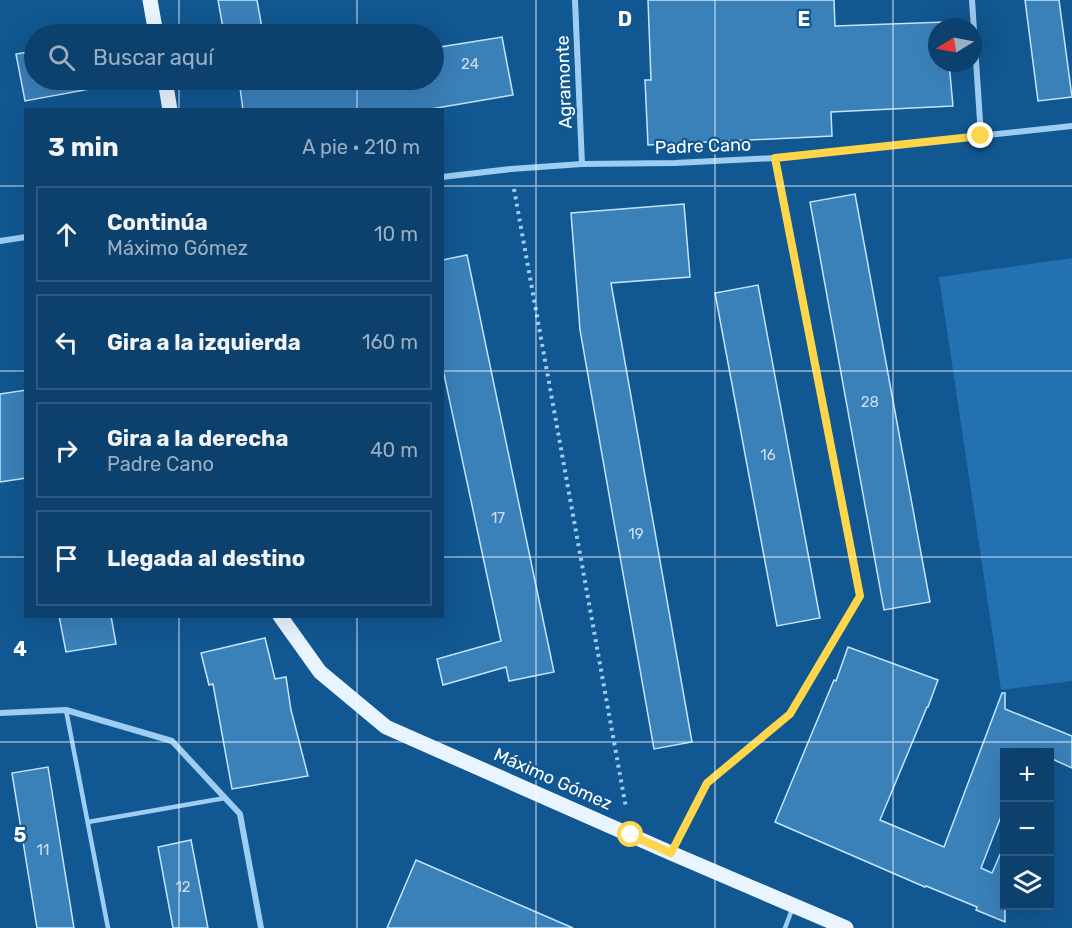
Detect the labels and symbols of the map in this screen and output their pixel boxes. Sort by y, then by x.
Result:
text: D [618,7,632,31]
text: E [798,7,810,31]
north arrow [928,18,982,72]
street label: Agramonte [551,35,577,129]
house number: 24 [461,55,479,73]
route end [967,122,993,148]
street label: Padre Cano [654,133,752,159]
house number: 28 [861,393,879,411]
house number: 16 [760,446,776,464]
house number: 17 [491,509,505,527]
house number: 19 [628,525,644,543]
text: 4 [13,637,27,661]
street label: Máximo Gómez [491,743,615,815]
route start [617,821,643,847]
text: 5 [14,823,27,847]
house number: 11 [37,841,49,859]
house number: 12 [175,878,191,896]

